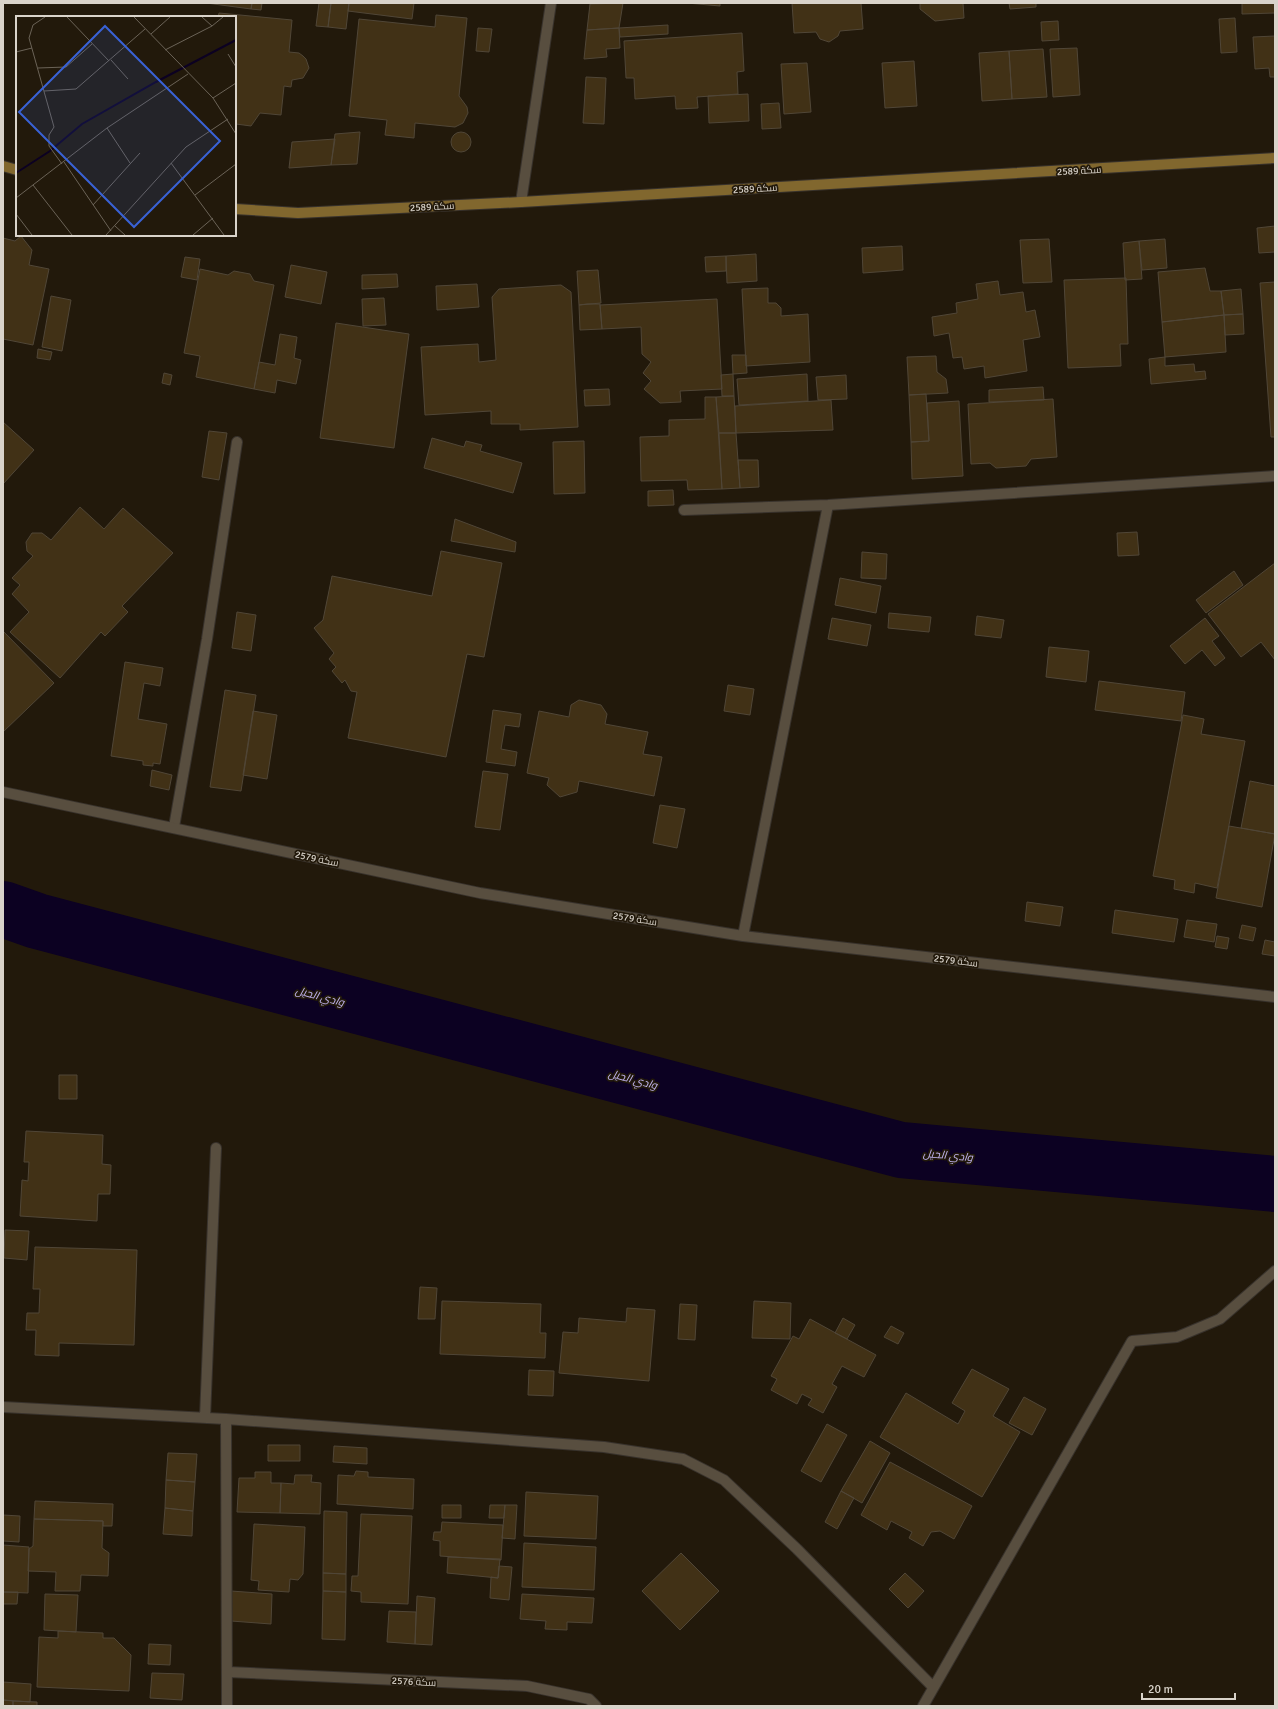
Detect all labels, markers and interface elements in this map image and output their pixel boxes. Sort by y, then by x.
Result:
inset map [16,16,236,236]
street label: سكة 2589 [1057,164,1102,178]
street label: سكة 2589 [733,182,778,196]
street label: سكة 2589 [410,200,455,214]
street label: سكة 2579 [294,848,340,869]
street label: سكة 2579 [612,910,658,928]
street label: سكة 2579 [933,952,979,970]
water label: وادي الحيل [293,984,347,1011]
water label: وادي الحيل [606,1067,660,1094]
water label: وادي الحيل [922,1147,974,1166]
street label: سكة 2576 [391,1675,436,1689]
scale bar [1142,1675,1235,1701]
text: 20 m [1148,1682,1173,1697]

